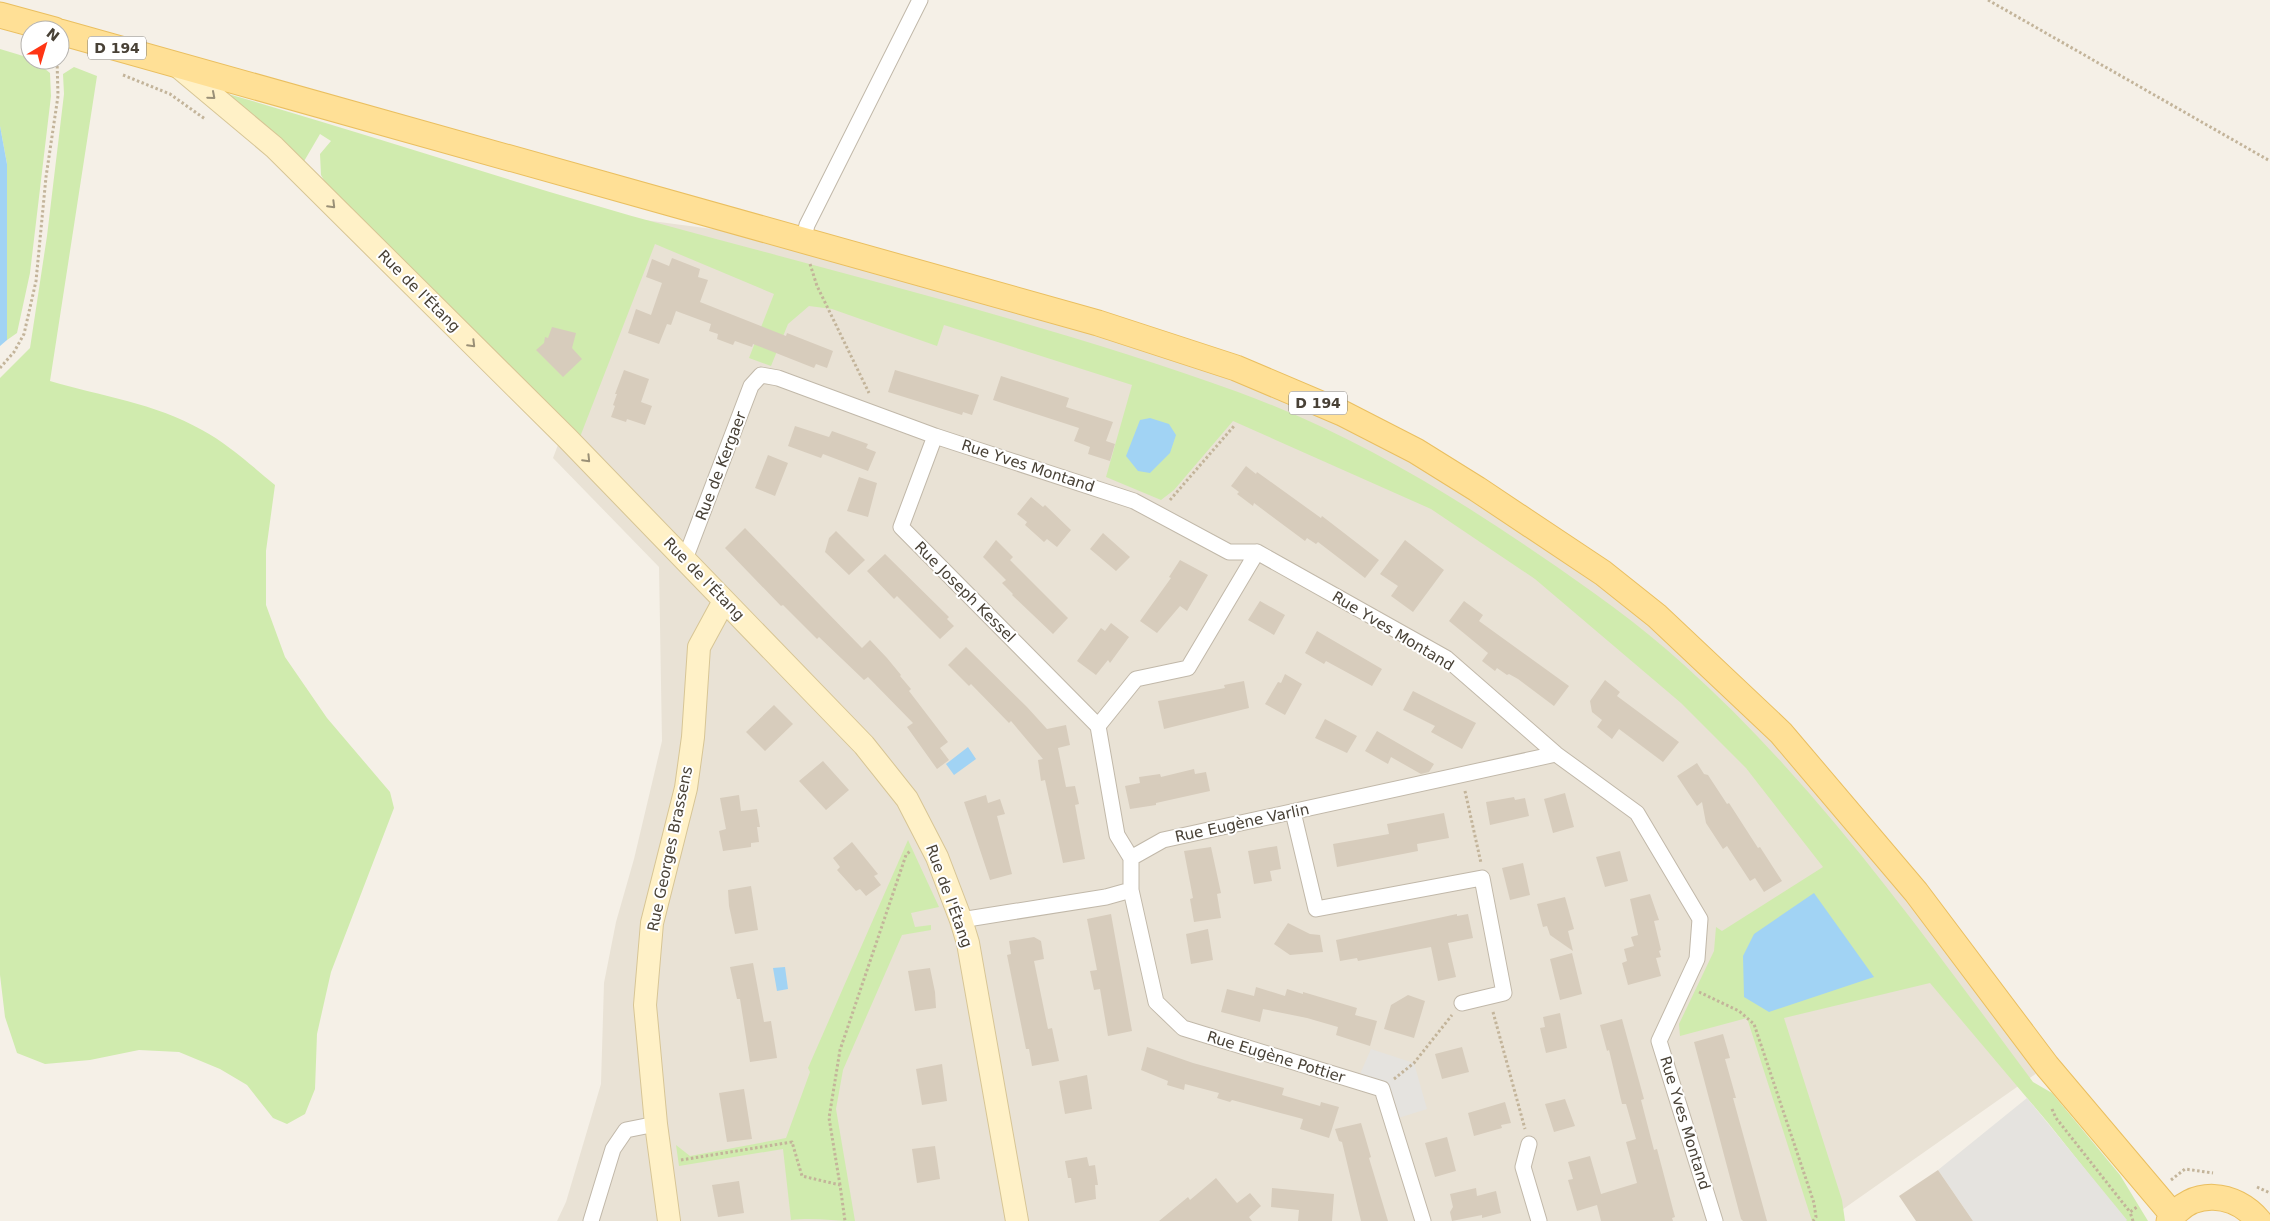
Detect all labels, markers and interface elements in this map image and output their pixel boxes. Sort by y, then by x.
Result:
north arrow [20,20,70,70]
text: N [43,25,63,45]
road number: D 194 [88,36,146,59]
one-way arrow [206,90,215,99]
one-way arrow [326,199,335,208]
street label: Rue de l'Étang [374,246,464,336]
one-way arrow [466,339,475,348]
road number: D 194 [1289,392,1347,414]
street label: Rue de Kergaer [692,408,750,523]
street label: Rue Yves Montand [959,436,1097,496]
one-way arrow [581,454,590,463]
street label: Rue de l'Étang [660,533,749,624]
street label: Rue Joseph Kessel [911,538,1019,646]
street label: Rue Yves Montand [1329,588,1457,674]
street label: Rue Georges Brassens [644,765,696,933]
street label: Rue Eugène Varlin [1173,800,1311,846]
street label: Rue de l'Étang [922,842,977,950]
street label: Rue Eugène Pottier [1205,1027,1348,1087]
street label: Rue Yves Montand [1656,1054,1714,1192]

